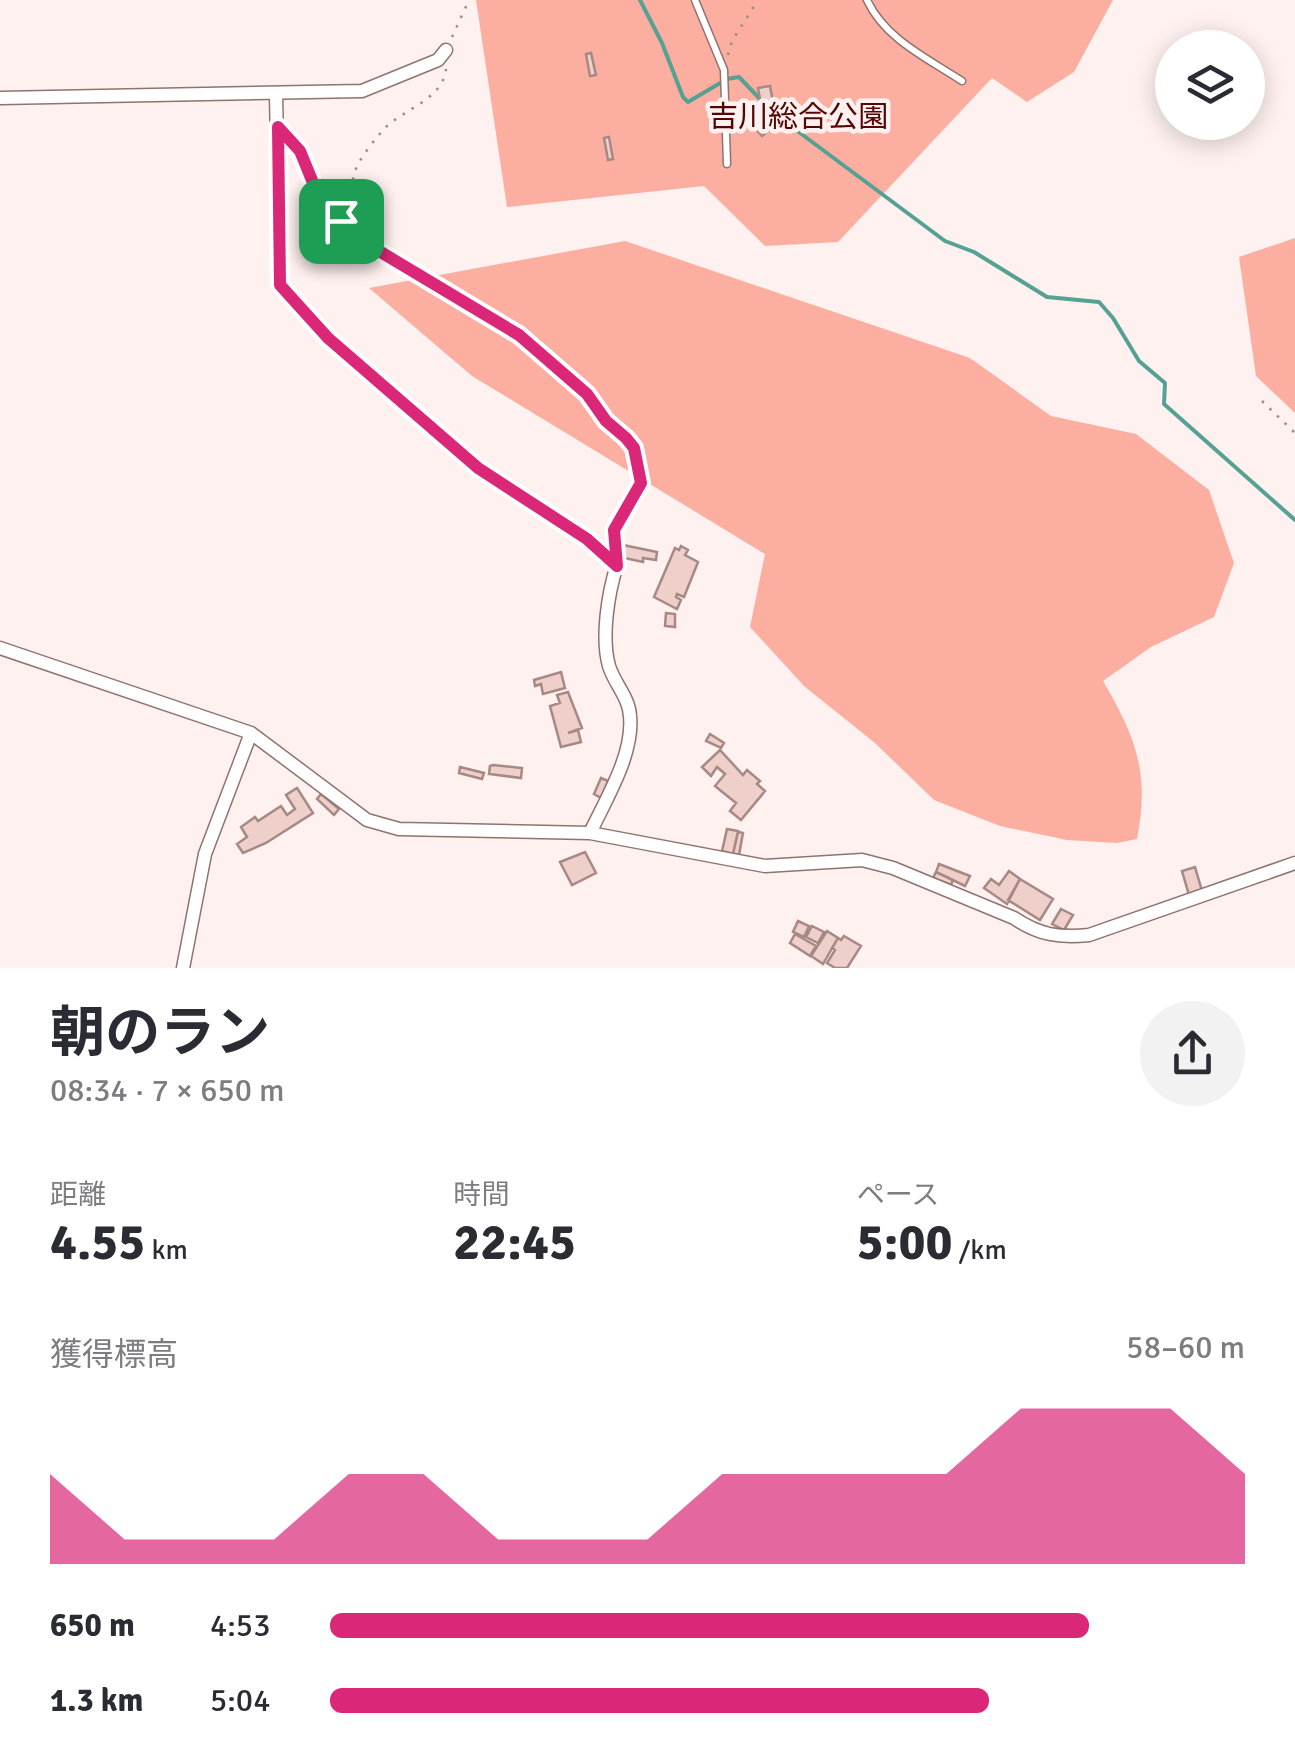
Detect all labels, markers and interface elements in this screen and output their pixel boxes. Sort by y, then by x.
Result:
map controls [1155,30,1265,140]
button: layers [1155,30,1265,140]
park label: 吉川総合公園 [708,99,888,136]
pin [299,179,384,264]
icon: arrive [314,194,369,249]
text: 朝のラン [50,999,270,1067]
button: share [1140,1001,1245,1106]
text: 08:34 · 7 × 650 m [50,1071,285,1110]
text: 距離 [50,1178,106,1212]
text: 時間 [453,1178,509,1212]
text: ペース [857,1178,939,1212]
text: 4.55 [50,1212,145,1274]
text: 22:45 [453,1212,576,1274]
text: 5:00 [857,1212,952,1274]
text: km [145,1233,188,1267]
text: /km [952,1233,1007,1267]
text: 58–60 m [1126,1328,1245,1367]
text: 獲得標高 [50,1335,178,1374]
text: 650 m [50,1606,135,1645]
text: 4:53 [210,1606,270,1645]
text: 1.3 km [50,1681,143,1720]
text: 5:04 [210,1681,270,1720]

